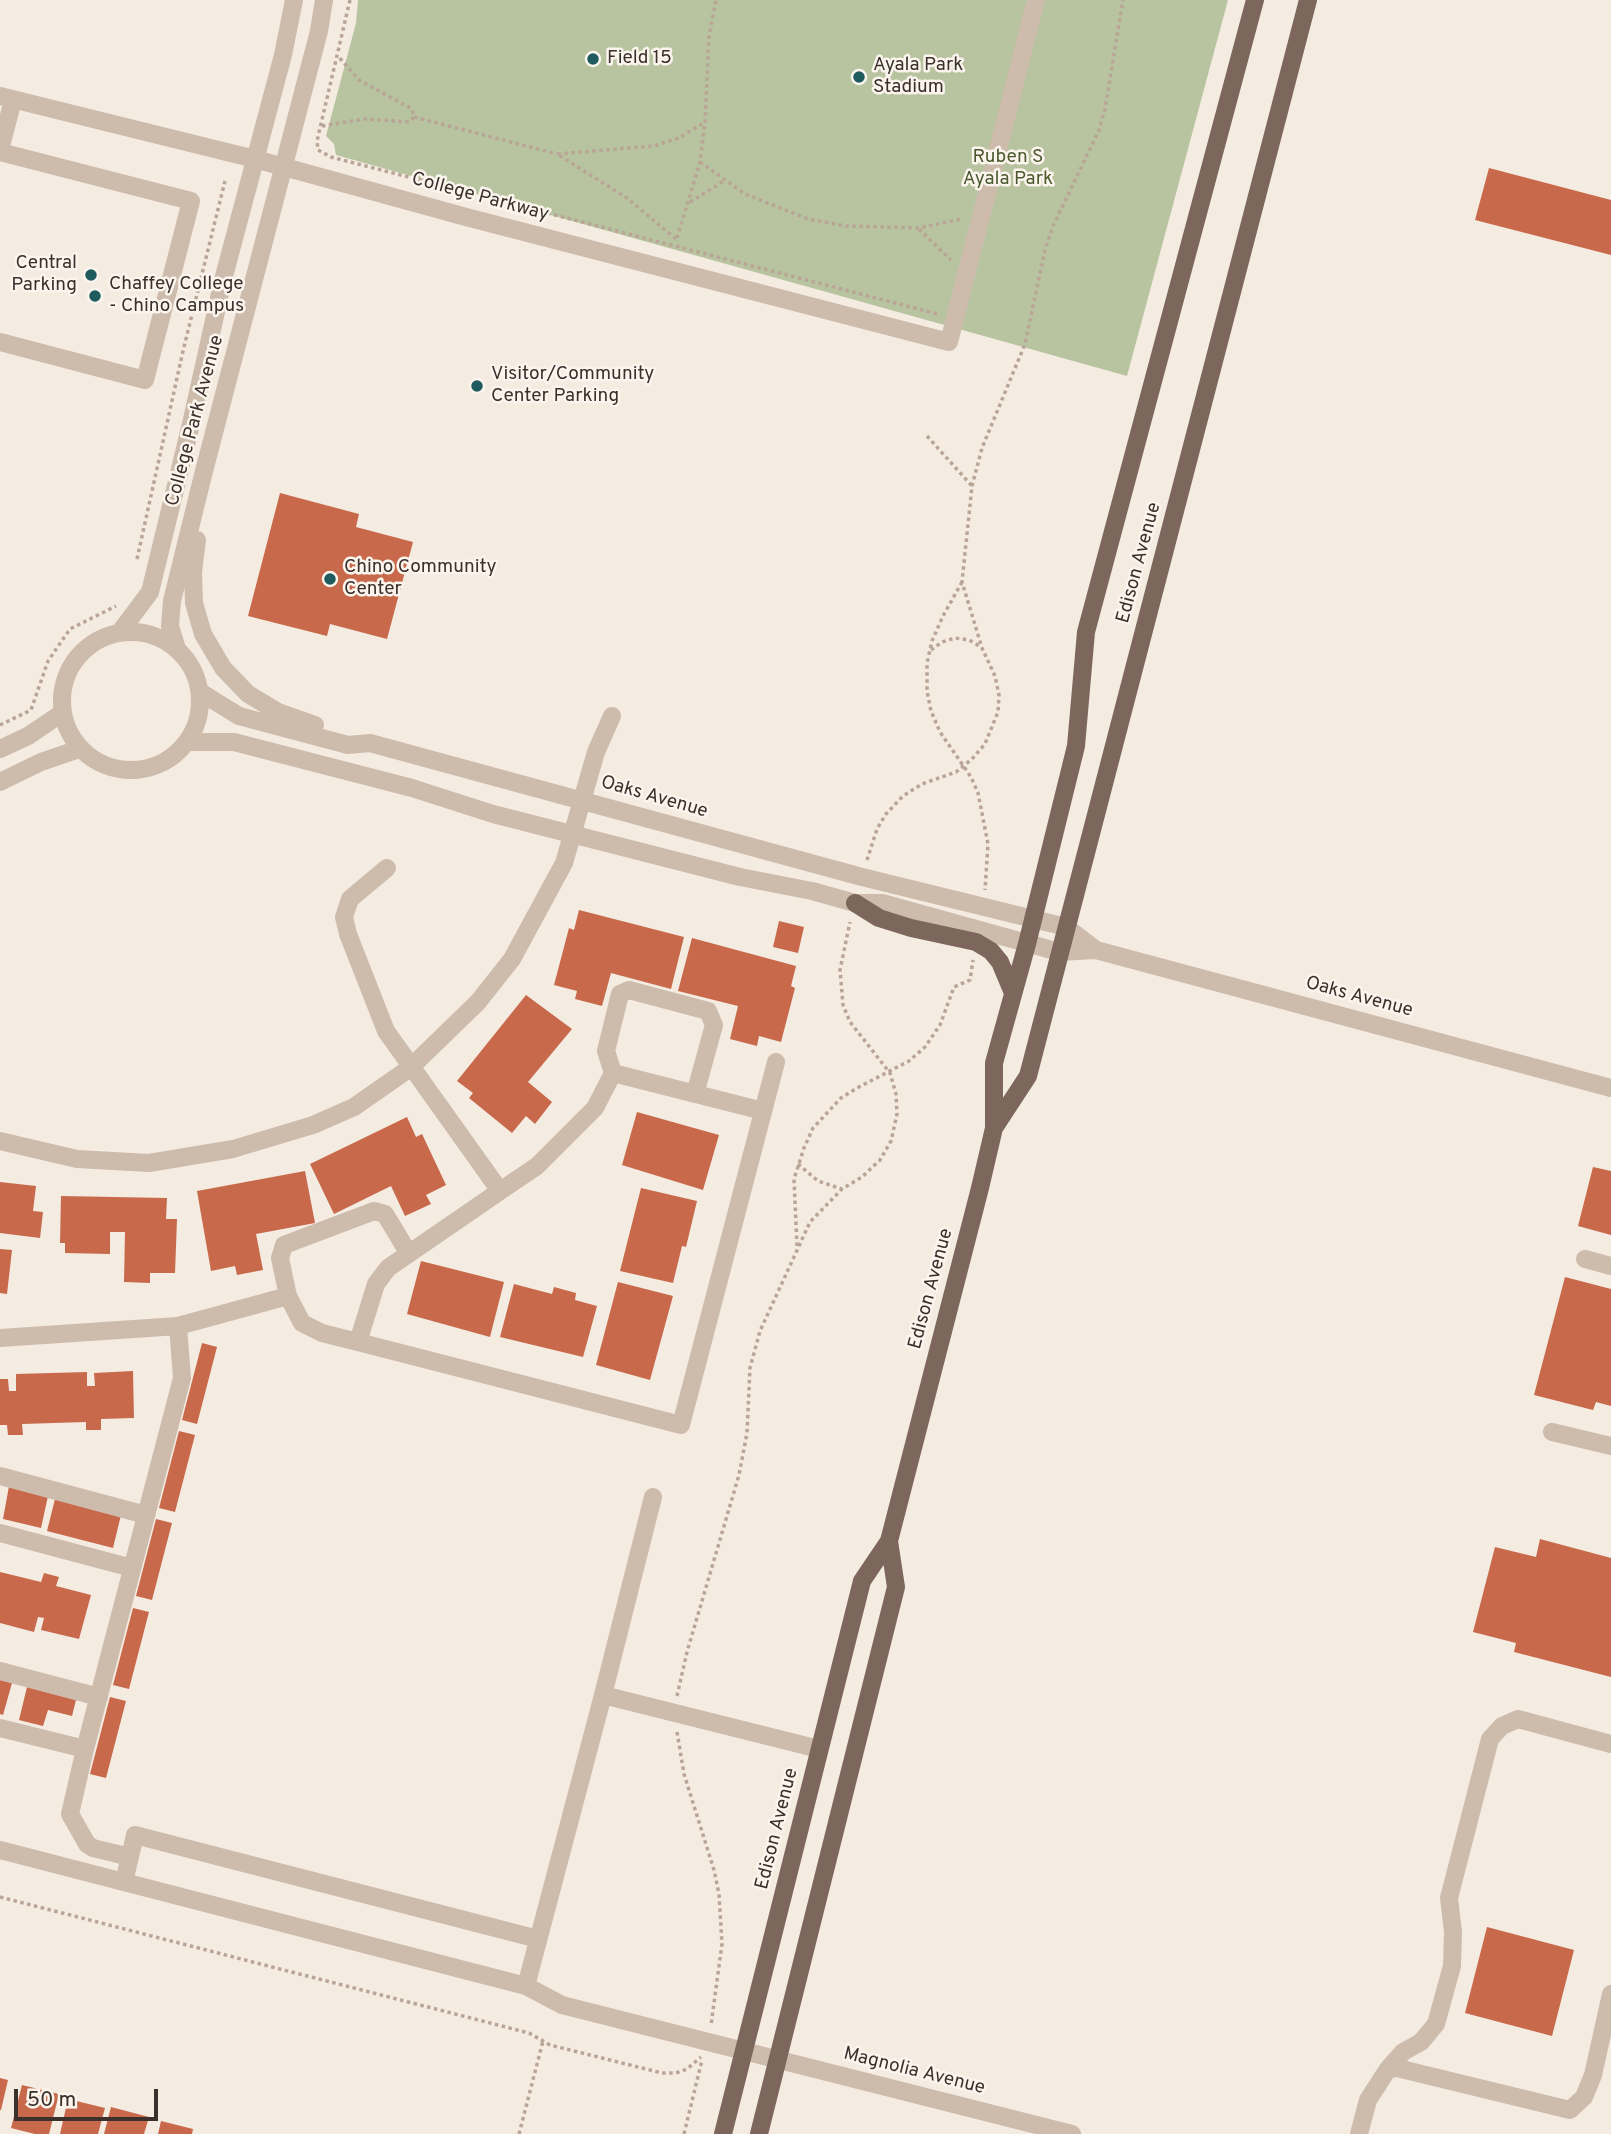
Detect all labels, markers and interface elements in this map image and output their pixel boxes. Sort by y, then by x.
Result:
place label: Field 15 [607,48,672,70]
marker: Field 15 [585,51,601,67]
place label: Ayala Park Stadium [873,55,963,99]
marker: Ayala Park Stadium [851,69,867,85]
park label: Ruben S Ayala Park [963,147,1053,191]
street label: College Parkway [409,169,551,227]
place label: Central Parking [11,253,77,297]
marker: Central Parking [83,267,99,283]
place label: Chaffey College - Chino Campus [109,274,244,318]
marker: Chaffey College - Chino Campus [87,288,103,304]
street label: College Park Avenue [162,333,230,509]
place label: Visitor/Community Center Parking [491,364,654,408]
marker: Visitor/Community Center Parking [469,378,485,394]
street label: Edison Avenue [1113,500,1167,626]
place label: Chino Community Center [344,557,496,601]
marker: Chino Community Center [322,571,338,587]
street label: Oaks Avenue [598,772,710,824]
street label: Oaks Avenue [1303,973,1415,1023]
street label: Edison Avenue [905,1226,959,1352]
street label: Edison Avenue [752,1766,804,1892]
street label: Magnolia Avenue [841,2043,987,2101]
scale bar [18,2074,161,2118]
text: 50 m [27,2087,76,2114]

